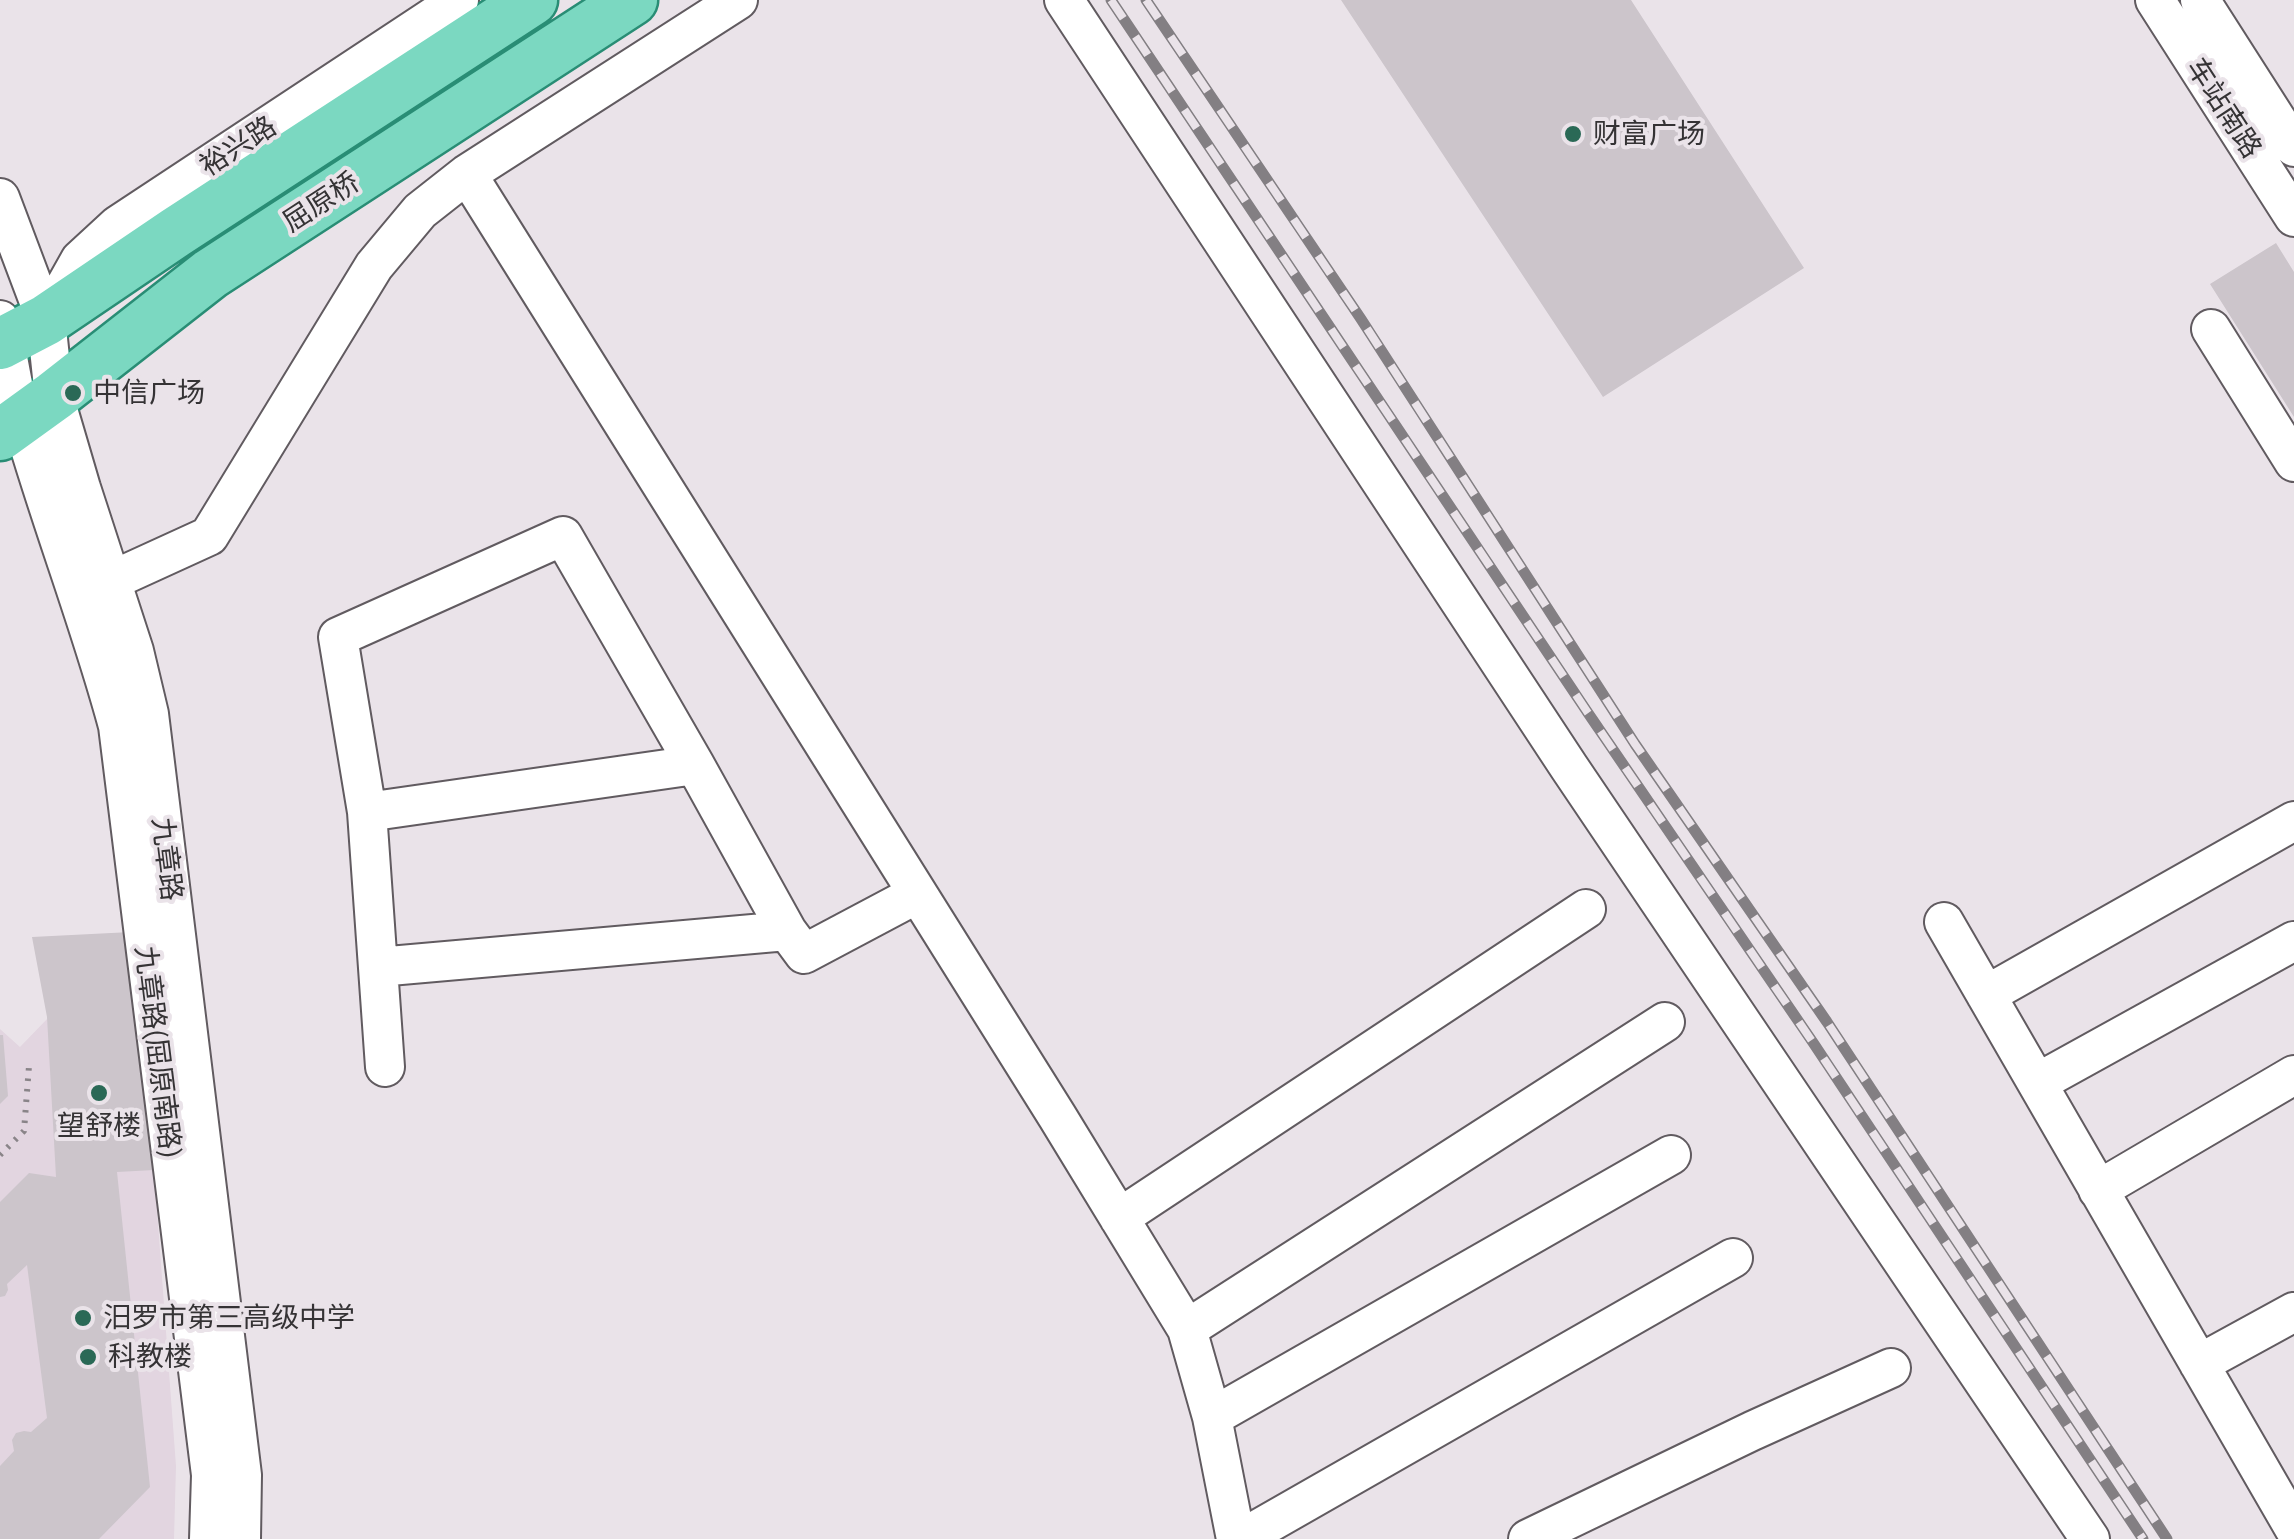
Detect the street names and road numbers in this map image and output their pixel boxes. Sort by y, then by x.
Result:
street label: 车站南路 [2179,52,2269,164]
street label: 裕兴路 [194,109,282,183]
street label: 屈原桥 [277,165,365,239]
street label: 九章路 [145,815,189,903]
street label: 九章路(屈原南路) [128,944,188,1160]

